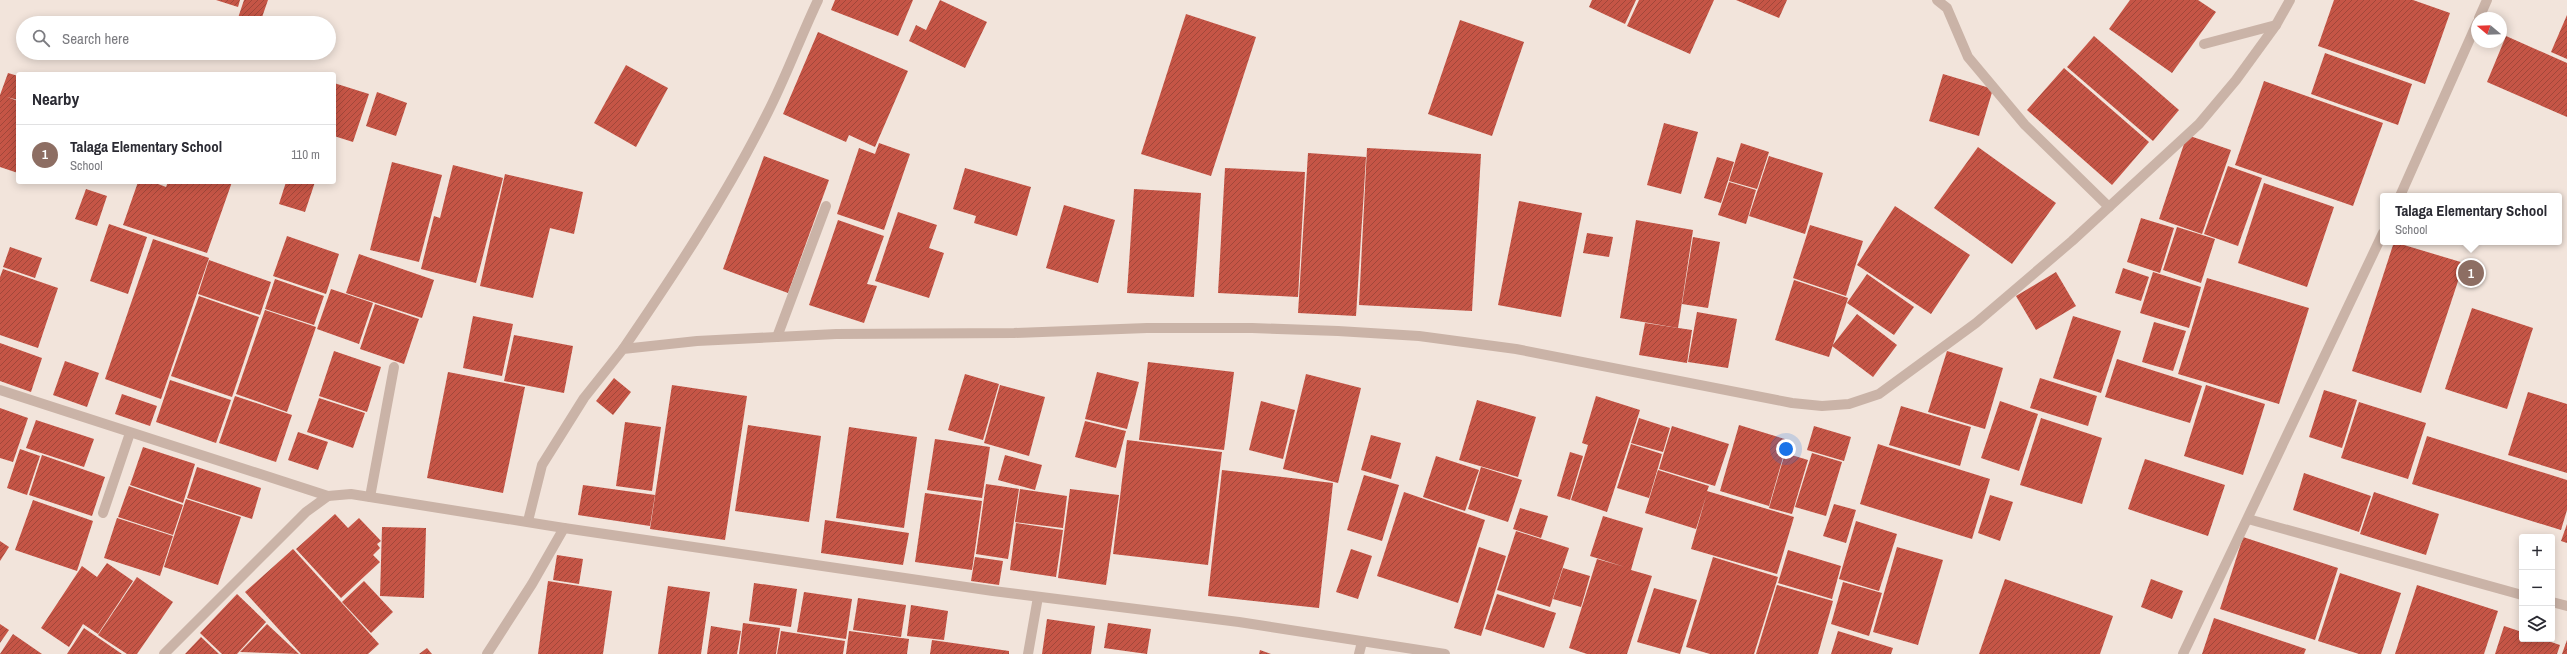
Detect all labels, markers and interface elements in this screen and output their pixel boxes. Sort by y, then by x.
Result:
north arrow [2471,12,2507,48]
search box [16,16,336,60]
icon: search [30,27,52,49]
text: Search here [62,28,129,49]
text: Nearby [32,87,79,110]
text: Talaga Elementary School [70,136,222,157]
text: 1 [42,146,48,163]
text: 110 m [291,146,320,163]
text: School [70,157,103,174]
popup [2380,193,2562,245]
text: Talaga Elementary School [2395,200,2547,221]
text: School [2395,221,2427,238]
pin: 1 [2458,258,2484,288]
your location [1776,439,1796,459]
map controls [2519,534,2555,642]
button: + [2519,534,2555,570]
button: − [2519,570,2555,606]
button: layers [2519,606,2555,642]

